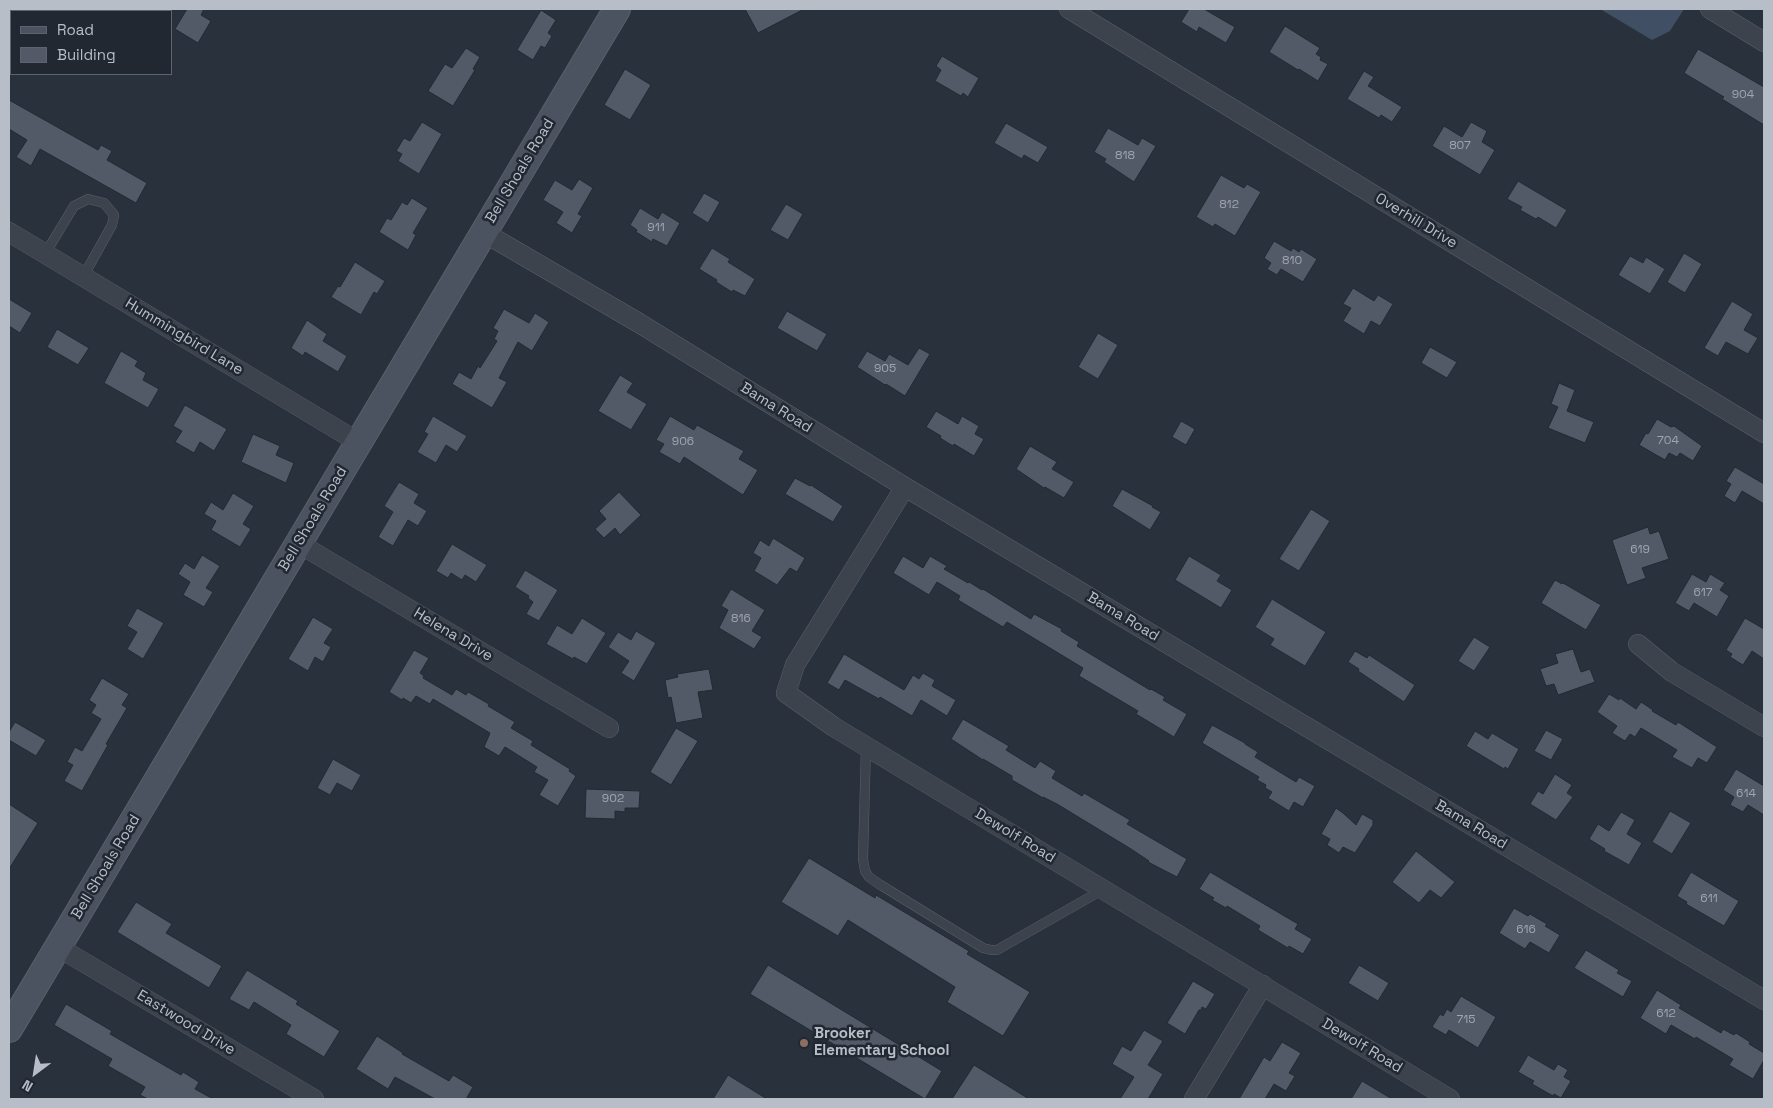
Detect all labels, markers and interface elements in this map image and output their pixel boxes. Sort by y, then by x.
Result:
legend [10,10,172,75]
text: Road [57,20,94,39]
text: Building [57,45,116,64]
house number: 904 [1732,88,1754,102]
street label: Bell Shoals Road [482,116,558,226]
house number: 807 [1449,139,1471,153]
house number: 818 [1115,149,1135,163]
street label: Overhill Drive [1372,190,1460,252]
house number: 812 [1219,198,1239,212]
house number: 911 [647,221,665,235]
house number: 810 [1282,254,1302,268]
street label: Hummingbird Lane [122,295,246,379]
house number: 905 [874,362,896,376]
street label: Bama Road [737,379,815,437]
house number: 704 [1657,434,1679,448]
house number: 906 [672,435,694,449]
street label: Bell Shoals Road [275,464,351,574]
house number: 619 [1630,543,1650,557]
house number: 617 [1693,586,1713,600]
street label: Bama Road [1084,588,1162,646]
street label: Helena Drive [410,604,496,666]
house number: 816 [731,612,751,626]
house number: 614 [1736,787,1756,801]
house number: 902 [602,792,624,806]
street label: Bama Road [1432,796,1510,854]
street label: Dewolf Road [971,805,1059,867]
street label: Bell Shoals Road [68,812,144,922]
house number: 611 [1700,892,1718,906]
house number: 616 [1516,923,1536,937]
street label: Eastwood Drive [134,987,238,1059]
house number: 612 [1656,1007,1676,1021]
house number: 715 [1457,1013,1475,1027]
street label: Dewolf Road [1318,1015,1406,1077]
place label: Brooker Elementary School [814,1025,949,1060]
marker: Brooker Elementary School [798,1037,810,1049]
north arrow [10,1048,60,1098]
text: N [19,1076,36,1096]

